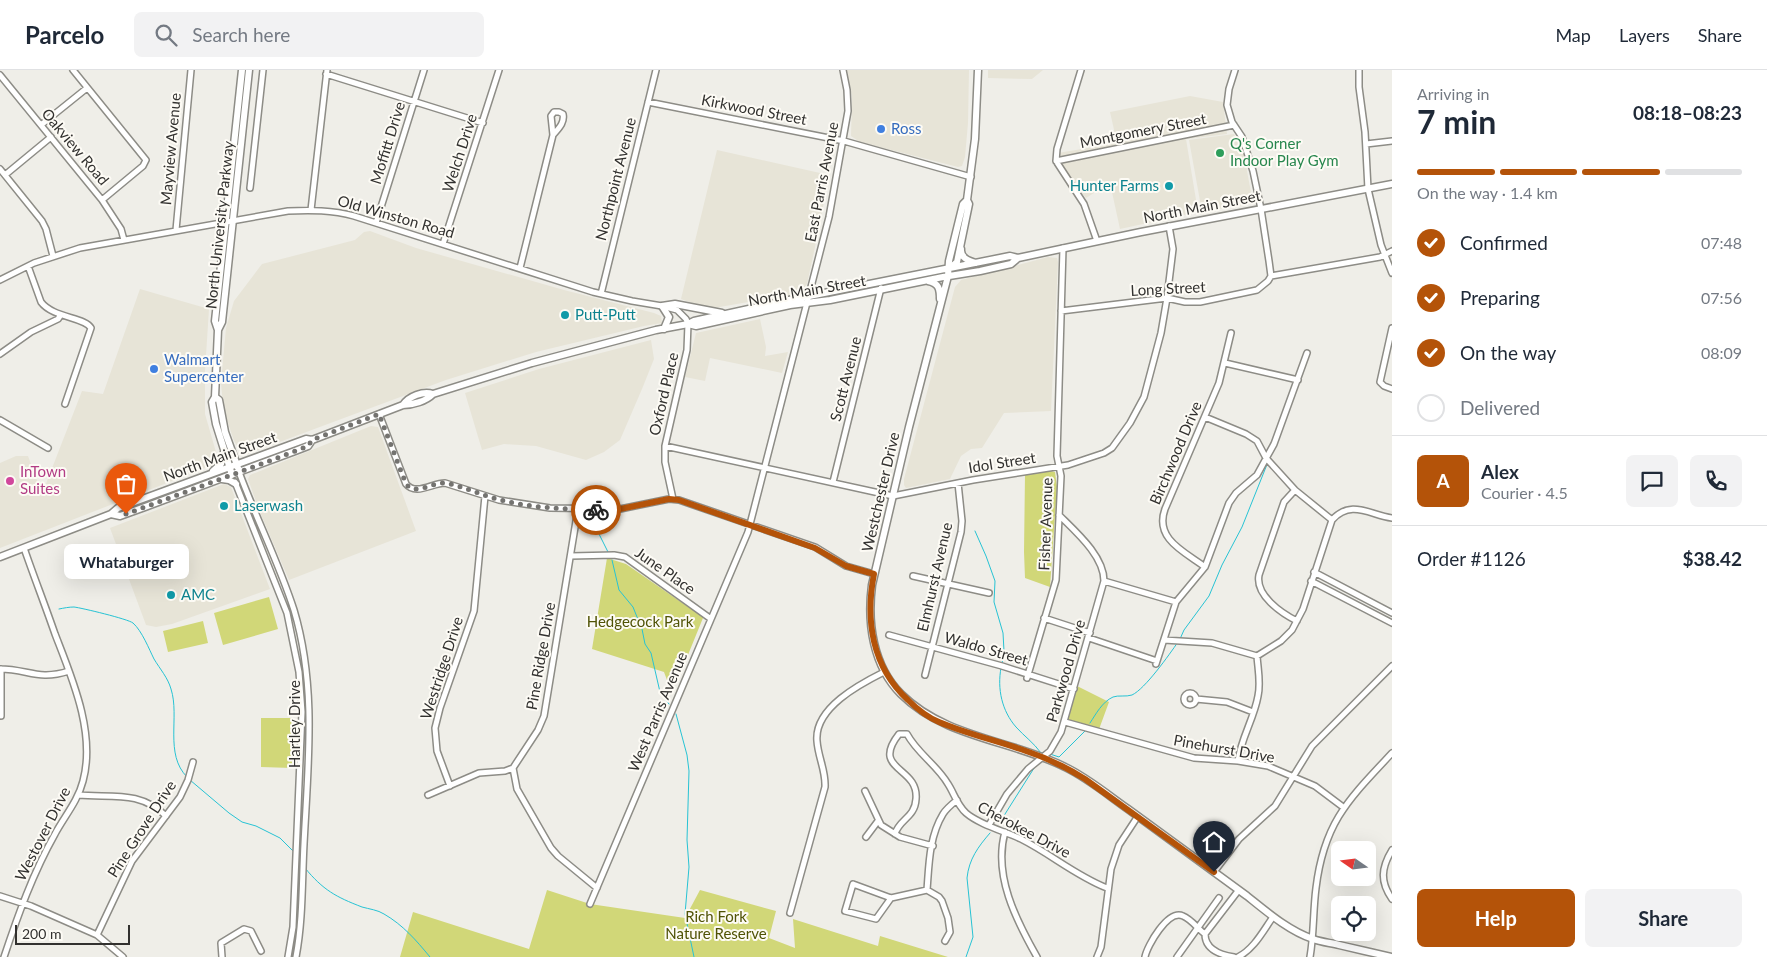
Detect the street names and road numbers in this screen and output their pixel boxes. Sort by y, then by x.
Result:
street label: Kirkwood Street [700,90,809,128]
street label: Mayview Avenue [156,92,184,206]
street label: Moffitt Drive [366,99,408,186]
street label: Oakview Road [38,104,113,188]
street label: Montgomery Street [1078,109,1208,151]
street label: Welch Drive [438,111,480,194]
street label: Northpoint Avenue [591,115,639,242]
street label: East Parris Avenue [801,120,842,243]
street label: North University Parkway [201,140,237,310]
street label: North Main Street [1142,186,1263,226]
street label: Old Winston Road [336,191,457,241]
street label: North Main Street [747,271,868,309]
street label: Long Street [1130,277,1207,299]
street label: Scott Avenue [826,334,864,423]
street label: Oxford Place [645,350,681,437]
street label: Birchwood Drive [1145,398,1205,507]
street label: North Main Street [161,427,279,485]
street label: Westchester Drive [857,430,903,553]
street label: Idol Street [967,448,1037,476]
street label: Fisher Avenue [1034,477,1056,571]
street label: Elmhurst Avenue [913,520,955,633]
street label: June Place [632,543,699,598]
street label: Pine Ridge Drive [522,600,558,711]
street label: Westridge Drive [416,614,466,721]
street label: Parkwood Drive [1042,617,1088,724]
street label: Waldo Street [942,628,1031,669]
street label: West Parris Avenue [624,649,691,774]
street label: Hartley Drive [285,680,303,768]
street label: Pinehurst Drive [1172,730,1276,766]
street label: Pine Grove Drive [103,777,179,880]
street label: Westover Drive [11,784,74,883]
street label: Cherokee Drive [975,797,1074,861]

